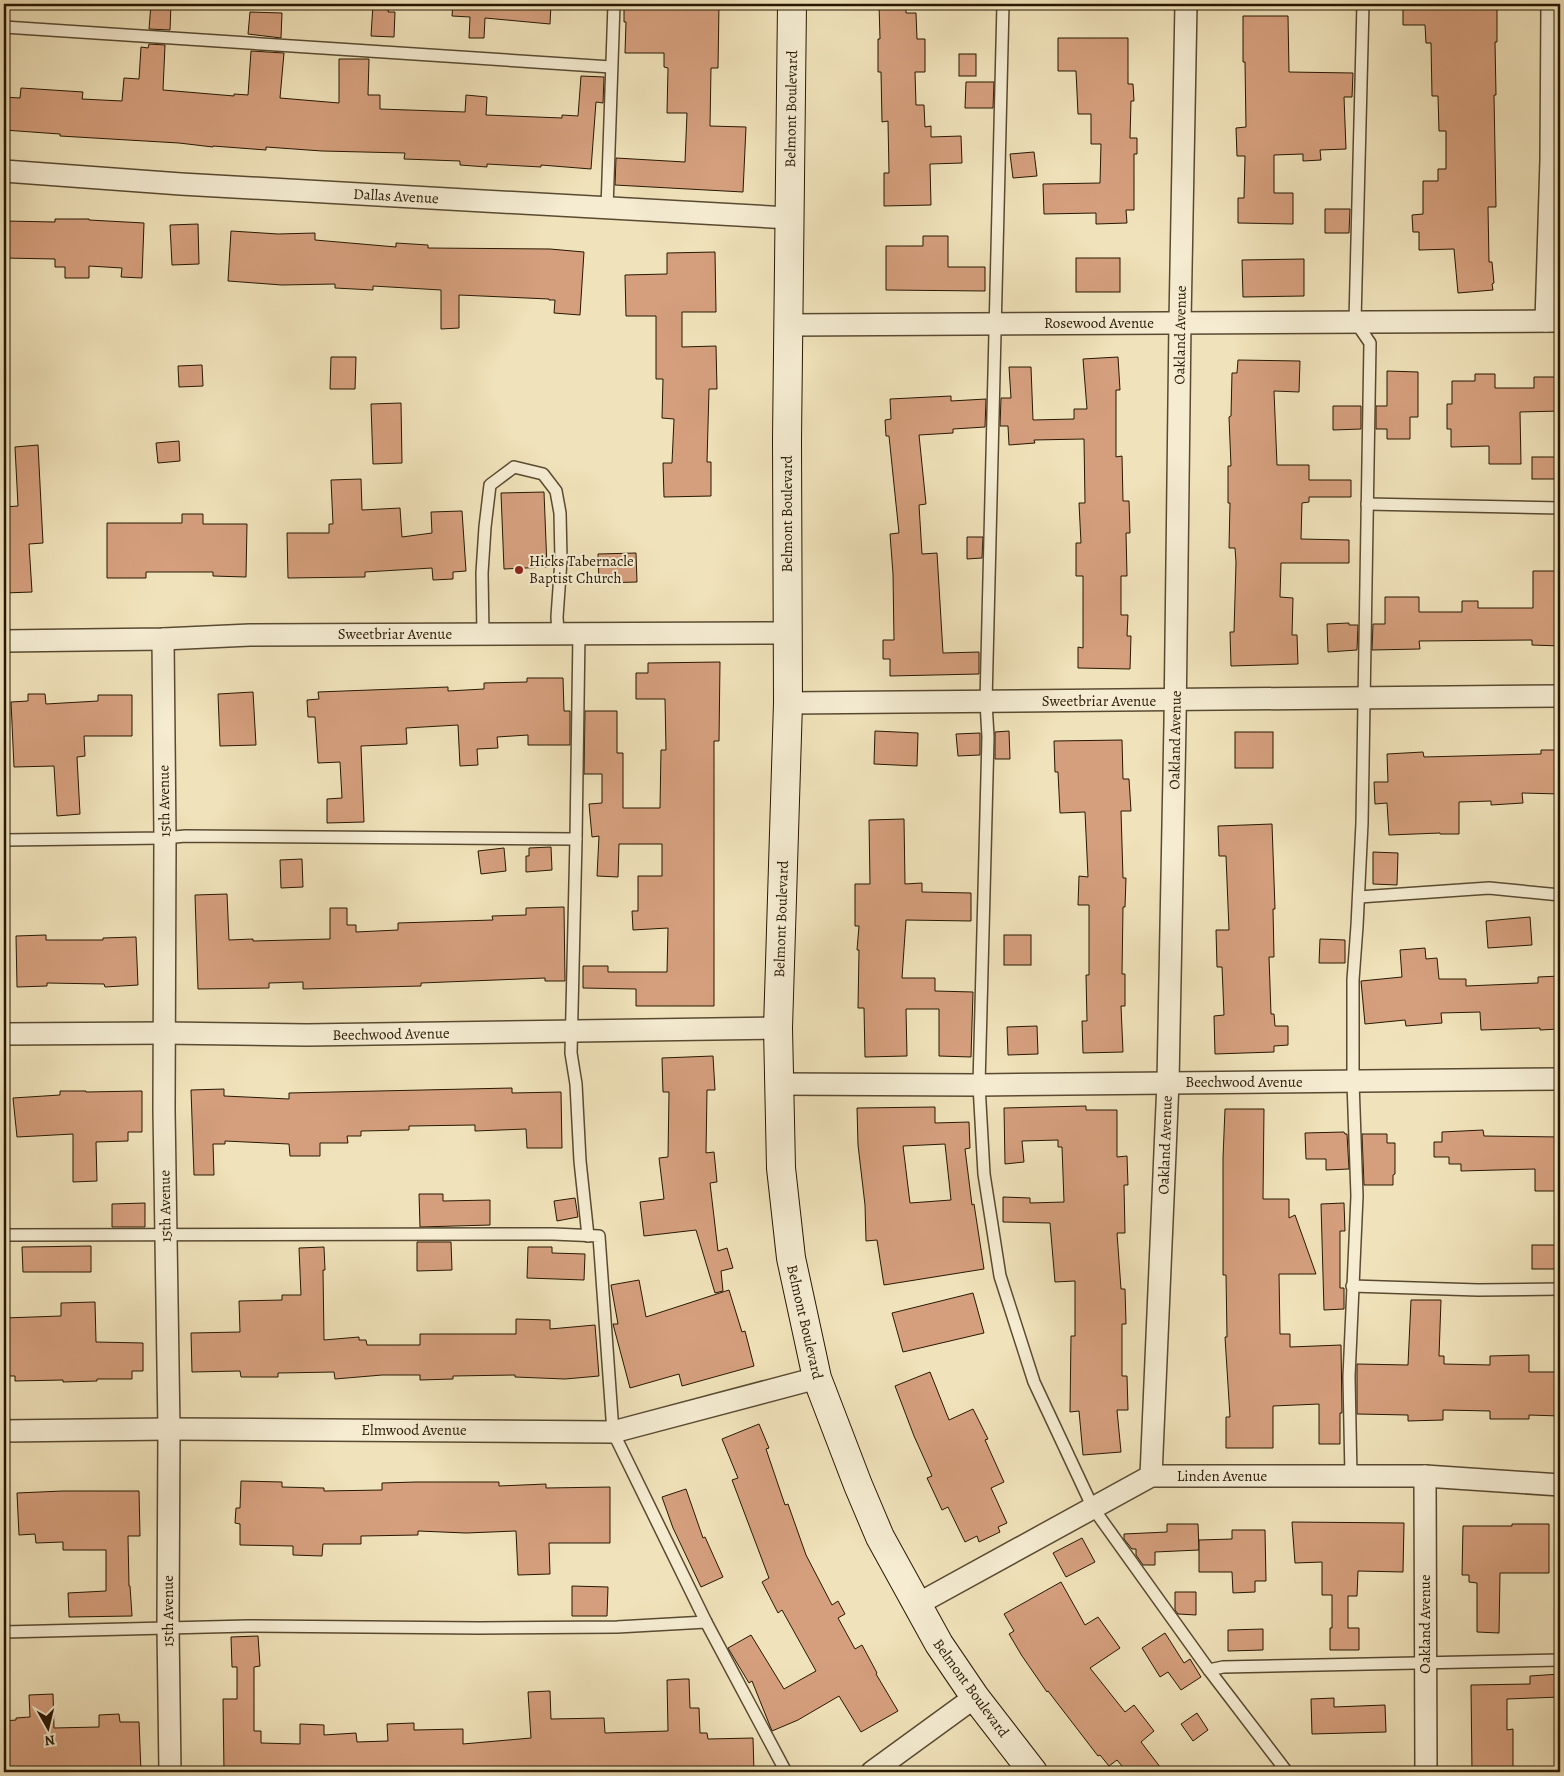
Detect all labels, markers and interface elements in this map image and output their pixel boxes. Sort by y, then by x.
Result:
street label: Belmont Boulevard [780,49,802,168]
street label: Dallas Avenue [353,184,440,208]
street label: Oakland Avenue [1169,285,1191,385]
street label: Rosewood Avenue [1044,313,1154,333]
street label: Belmont Boulevard [777,454,797,573]
place label: Hicks Tabernacle Baptist Church [529,551,634,588]
marker: Hicks Tabernacle Baptist Church [513,564,525,576]
street label: Sweetbriar Avenue [338,624,452,644]
street label: Oakland Avenue [1164,690,1186,790]
street label: Sweetbriar Avenue [1042,691,1156,711]
street label: 15th Avenue [153,764,175,837]
street label: Belmont Boulevard [769,859,793,978]
street label: Beechwood Avenue [332,1023,450,1045]
street label: Beechwood Avenue [1185,1072,1303,1092]
street label: Oakland Avenue [1153,1095,1177,1195]
street label: 15th Avenue [154,1169,176,1242]
street label: Belmont Boulevard [782,1263,828,1382]
street label: Elmwood Avenue [361,1420,467,1440]
street label: Linden Avenue [1177,1466,1268,1486]
street label: Oakland Avenue [1415,1574,1435,1674]
street label: 15th Avenue [158,1575,178,1647]
street label: Belmont Boulevard [928,1635,1014,1742]
north arrow [22,1704,72,1754]
text: N [43,1730,56,1750]

